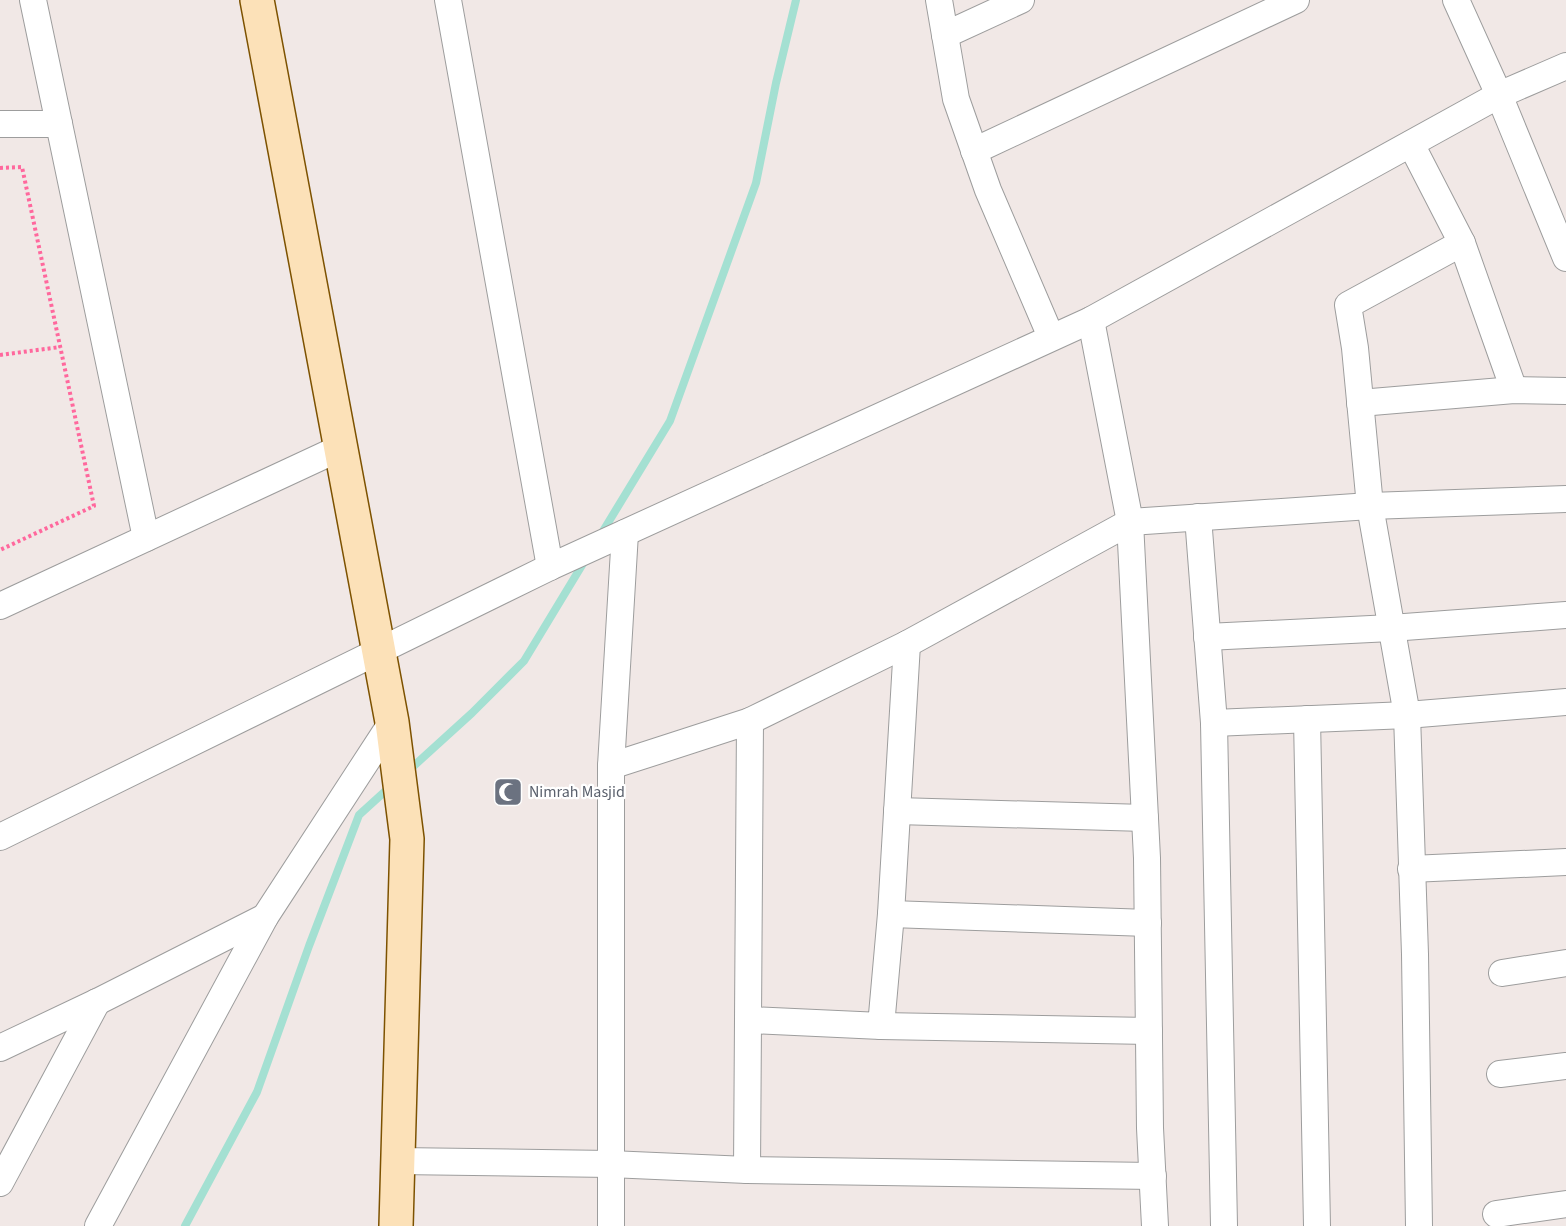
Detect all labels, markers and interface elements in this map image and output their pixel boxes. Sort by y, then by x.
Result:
mosque icon: Nimrah Masjid [492,776,524,808]
place label: Nimrah Masjid [529,781,625,803]

